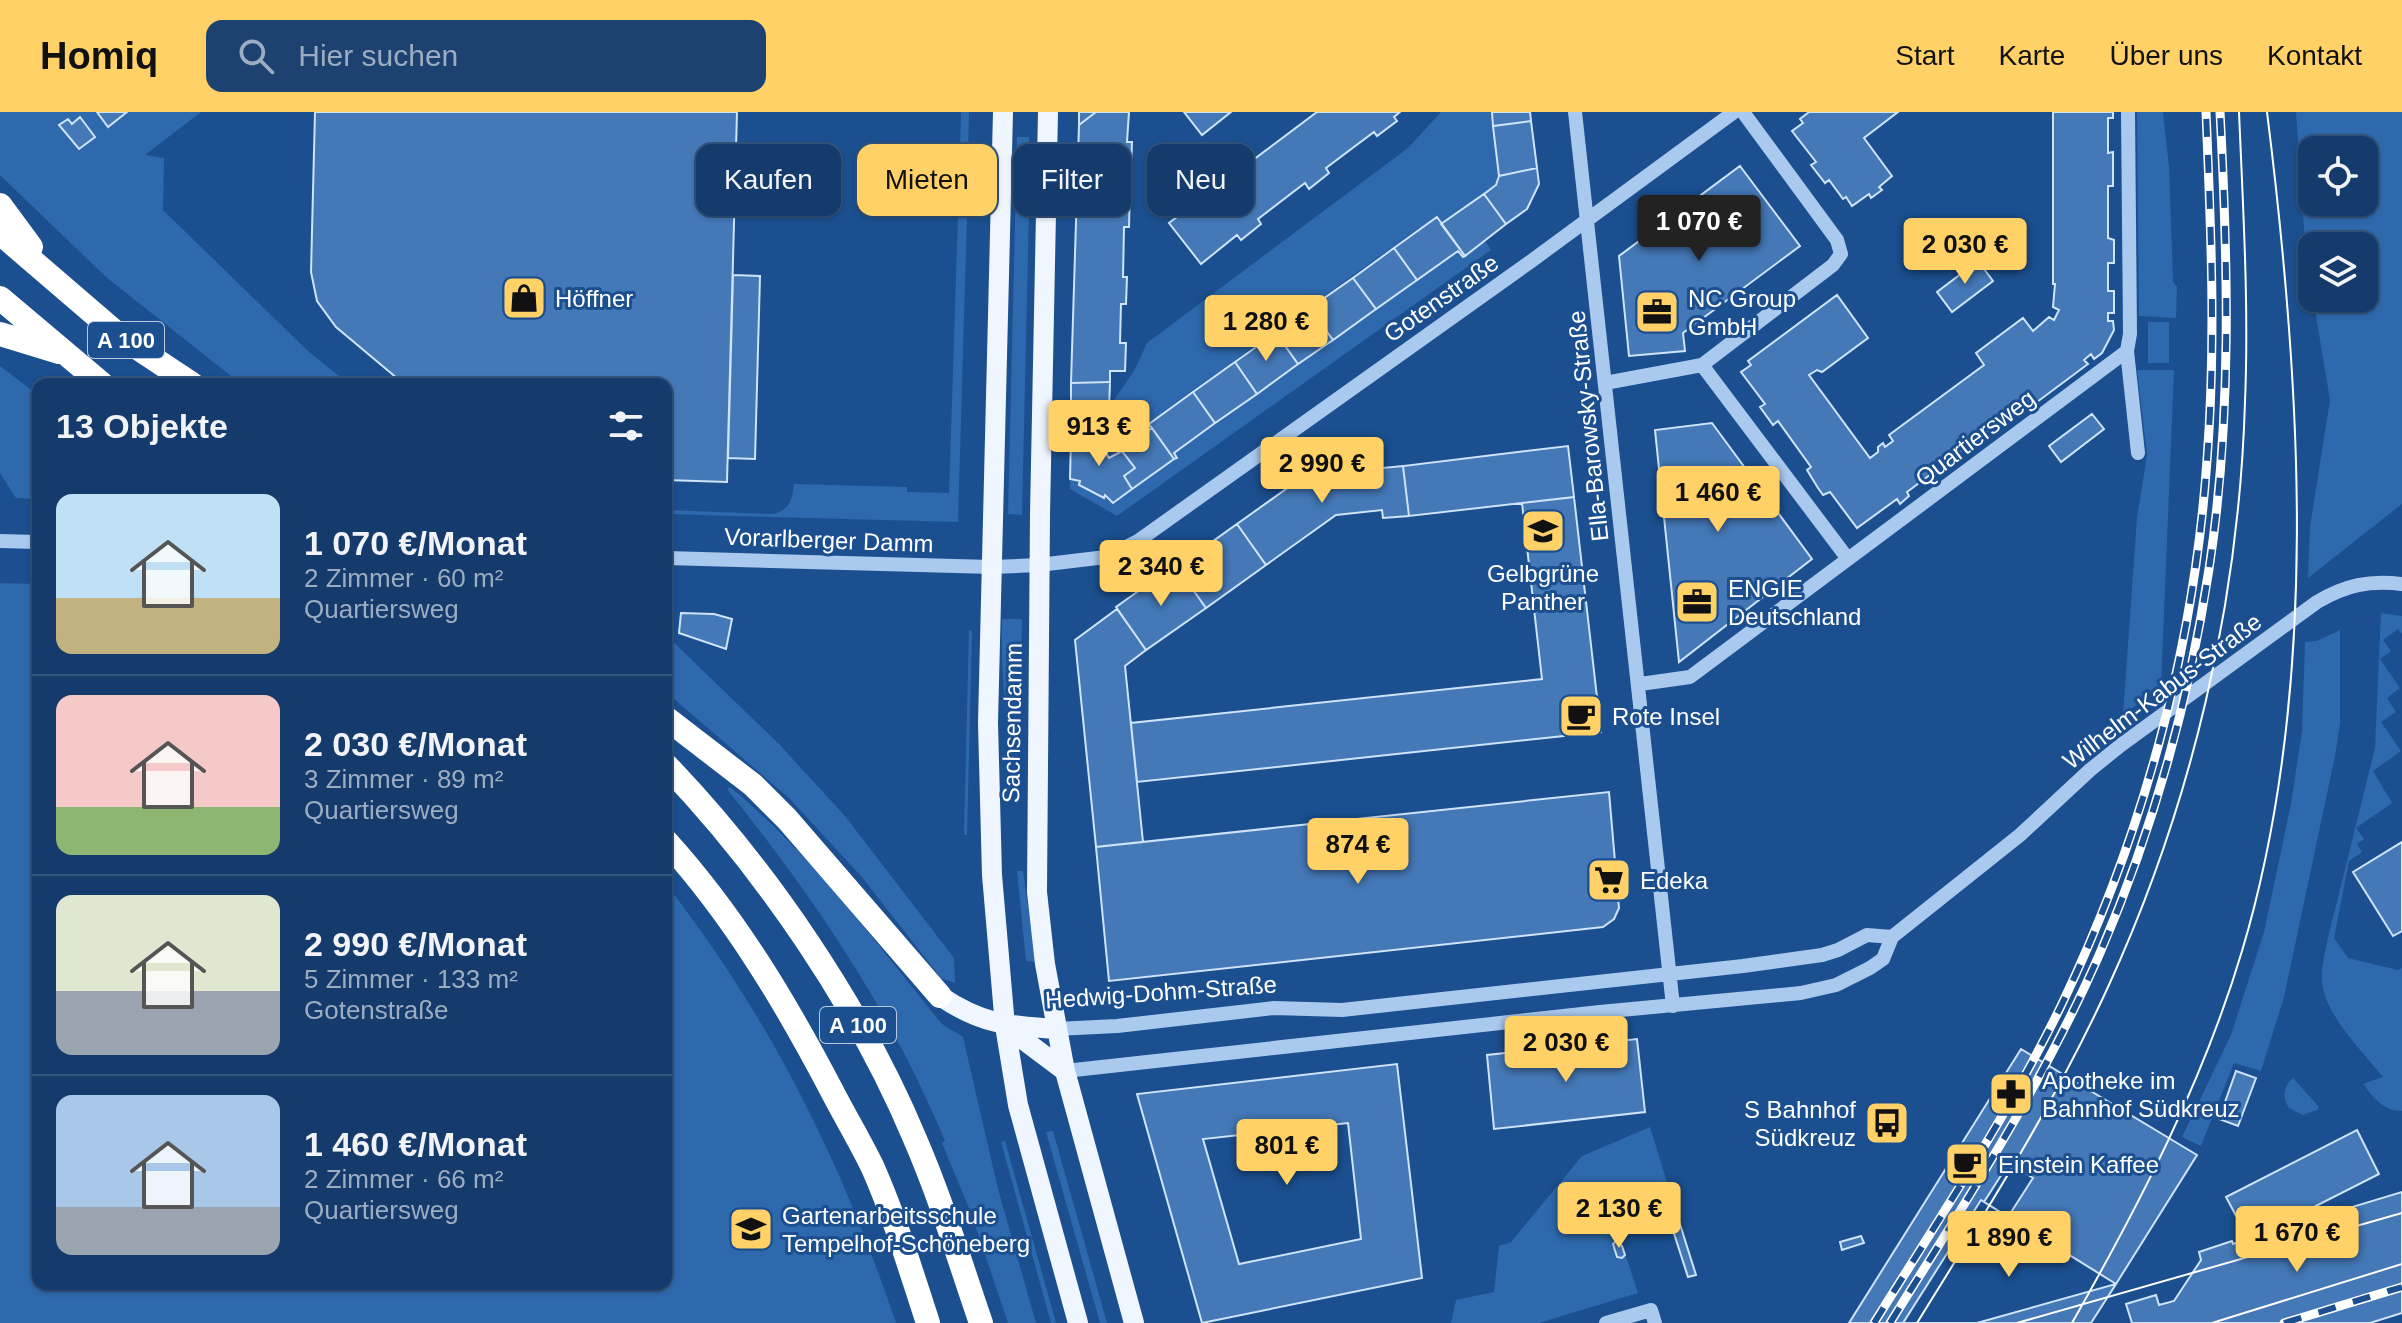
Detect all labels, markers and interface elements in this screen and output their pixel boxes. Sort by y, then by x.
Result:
search box [206,20,766,92]
icon: search [234,34,278,78]
text: Homiq [40,35,158,77]
text: Hier suchen [298,39,458,72]
text: Start [1895,40,1954,71]
text: Karte [1998,40,2065,71]
text: Über uns [2109,40,2223,71]
text: Kontakt [2267,40,2362,71]
map controls [2298,136,2378,312]
button: locate [2298,136,2378,216]
chip: Kaufen [696,144,841,216]
chip: Mieten [857,144,997,216]
chip: Filter [1013,144,1131,216]
chip: Neu [1147,144,1254,216]
pin: 1 070 € [1625,195,1773,263]
text: 1 070 € [1656,206,1742,236]
pin: 2 030 € [1891,218,2039,286]
text: 2 030 € [1922,229,2008,259]
button: layers [2298,232,2378,312]
street label: Gotenstraße [1379,249,1503,347]
shop icon: Höffner [500,274,548,322]
place label: Höffner [555,285,633,312]
place label: NC Group GmbH [1688,285,1796,340]
office icon: NC Group GmbH [1633,288,1681,336]
pin: 1 280 € [1192,295,1340,363]
text: 1 280 € [1223,306,1309,336]
street label: Ella-Barowsky-Straße [1562,309,1614,543]
road number: A 100 [88,322,164,358]
street label: Quartiersweg [1910,384,2040,492]
pin: 913 € [1043,400,1155,468]
icon: filters [604,404,648,448]
text: 13 Objekte [56,407,228,445]
text: 913 € [1066,411,1132,441]
pin: 2 990 € [1248,437,1396,505]
text: 2 990 € [1279,448,1365,478]
pin: 1 460 € [1644,466,1792,534]
text: 1 460 € [1675,477,1761,507]
school or university icon: Gelbgrüne Panther [1519,507,1567,555]
street label: Vorarlberger Damm [724,523,934,557]
text: 1 070 €/Monat [304,524,527,562]
icon: home [120,526,216,622]
pin: 2 340 € [1087,540,1235,608]
text: 2 340 € [1118,551,1204,581]
place label: Gelbgrüne Panther [1487,560,1599,615]
text: 2 Zimmer · 60 m² [304,563,503,593]
place label: ENGIE Deutschland [1728,575,1861,630]
office icon: ENGIE Deutschland [1673,578,1721,626]
text: Quartiersweg [304,594,459,624]
street label: Wilhelm-Kabus-Straße [2057,608,2267,774]
street label: Sachsendamm [997,643,1027,803]
cafe icon: Rote Insel [1557,692,1605,740]
place label: Rote Insel [1612,703,1720,730]
text: 2 030 €/Monat [304,725,527,763]
icon: home [120,727,216,823]
text: 3 Zimmer · 89 m² [304,764,503,794]
text: Quartiersweg [304,795,459,825]
pin: 874 € [1302,818,1414,886]
text: 874 € [1325,829,1391,859]
supermarket icon: Edeka [1585,856,1633,904]
place label: Edeka [1640,867,1709,894]
text: 2 990 €/Monat [304,925,527,963]
icon: home [120,927,216,1023]
text: 5 Zimmer · 133 m² [304,964,518,994]
street label: Hedwig-Dohm-Straße [1044,970,1278,1014]
text: Gotenstraße [304,995,449,1025]
road number: A 100 [820,1007,896,1043]
pin: 2 030 € [1492,1016,1640,1084]
text: 2 030 € [1523,1027,1609,1057]
place label: Apotheke im Bahnhof Südkreuz [2042,1067,2239,1122]
pharmacy icon: Apotheke im Bahnhof Südkreuz [1987,1070,2035,1118]
place label: S Bahnhof Südkreuz [1744,1096,1856,1151]
bus stop icon: S Bahnhof Südkreuz [1863,1099,1911,1147]
pin: 801 € [1231,1119,1343,1187]
text: 1 460 €/Monat [304,1125,527,1163]
icon: home [120,1127,216,1223]
text: 801 € [1254,1130,1320,1160]
cafe icon: Einstein Kaffee [1943,1140,1991,1188]
place label: Einstein Kaffee [1998,1151,2159,1178]
text: 2 Zimmer · 66 m² [304,1164,503,1194]
pin: 2 130 € [1545,1182,1693,1250]
text: 2 130 € [1576,1193,1662,1223]
text: Quartiersweg [304,1195,459,1225]
place label: Gartenarbeitsschule Tempelhof-Schöneberg [782,1202,1030,1257]
school or university icon: Gartenarbeitsschule Tempelhof-Schöneberg [727,1205,775,1253]
pin: 1 670 € [2223,1206,2371,1274]
pin: 1 890 € [1935,1211,2083,1279]
text: 1 670 € [2254,1217,2340,1247]
text: 1 890 € [1966,1222,2052,1252]

